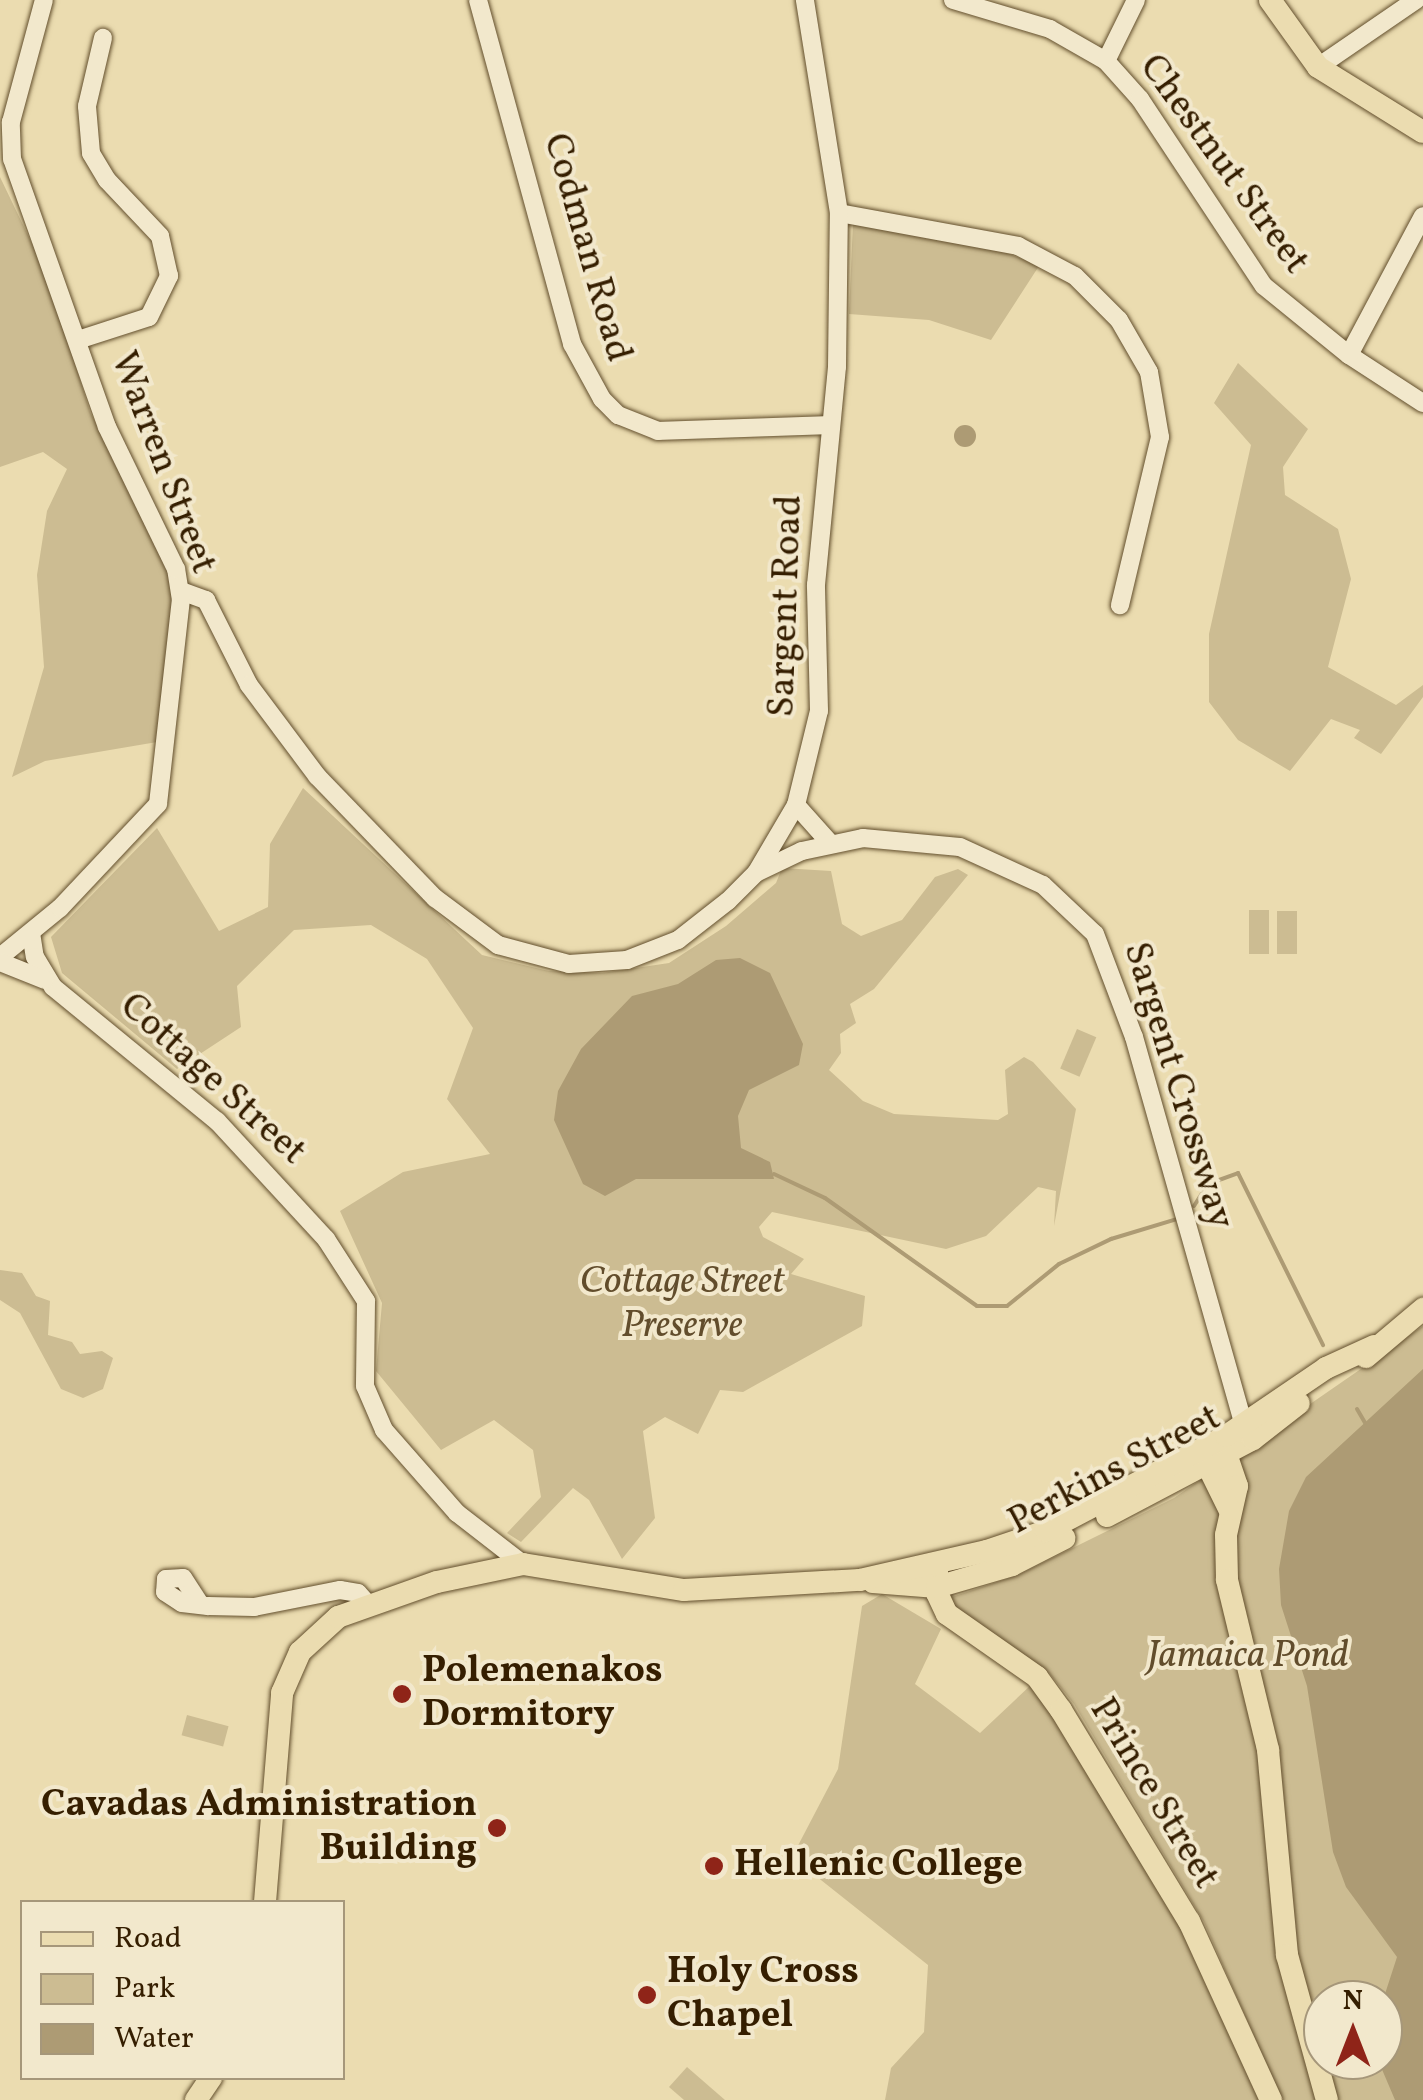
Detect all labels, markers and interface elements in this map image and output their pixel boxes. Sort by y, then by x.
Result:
street label: Chestnut Street [1128,47,1318,283]
street label: Codman Road [532,129,640,367]
street label: Warren Street [99,346,225,580]
street label: Sargent Road [760,494,814,718]
street label: Sargent Crossway [1112,937,1242,1235]
street label: Cottage Street [109,984,315,1176]
park label: Cottage Street Preserve [580,1260,784,1350]
street label: Perkins Street [1001,1396,1229,1546]
park label: Jamaica Pond [1147,1634,1349,1680]
place label: Polemenakos Dormitory [422,1649,663,1738]
marker: Polemenakos Dormitory [391,1683,413,1705]
street label: Prince Street [1078,1690,1228,1898]
place label: Cavadas Administration Building [41,1783,477,1872]
marker: Cavadas Administration Building [486,1817,508,1839]
place label: Hellenic College [734,1843,1023,1889]
marker: Hellenic College [703,1855,725,1877]
legend [20,1900,345,2080]
text: Road [114,1918,182,1960]
place label: Holy Cross Chapel [667,1950,859,2040]
text: Park [114,1968,175,2010]
north arrow [1303,1980,1403,2080]
text: N [1343,1982,1363,2021]
marker: Holy Cross Chapel [636,1984,658,2006]
text: Water [114,2018,194,2060]

